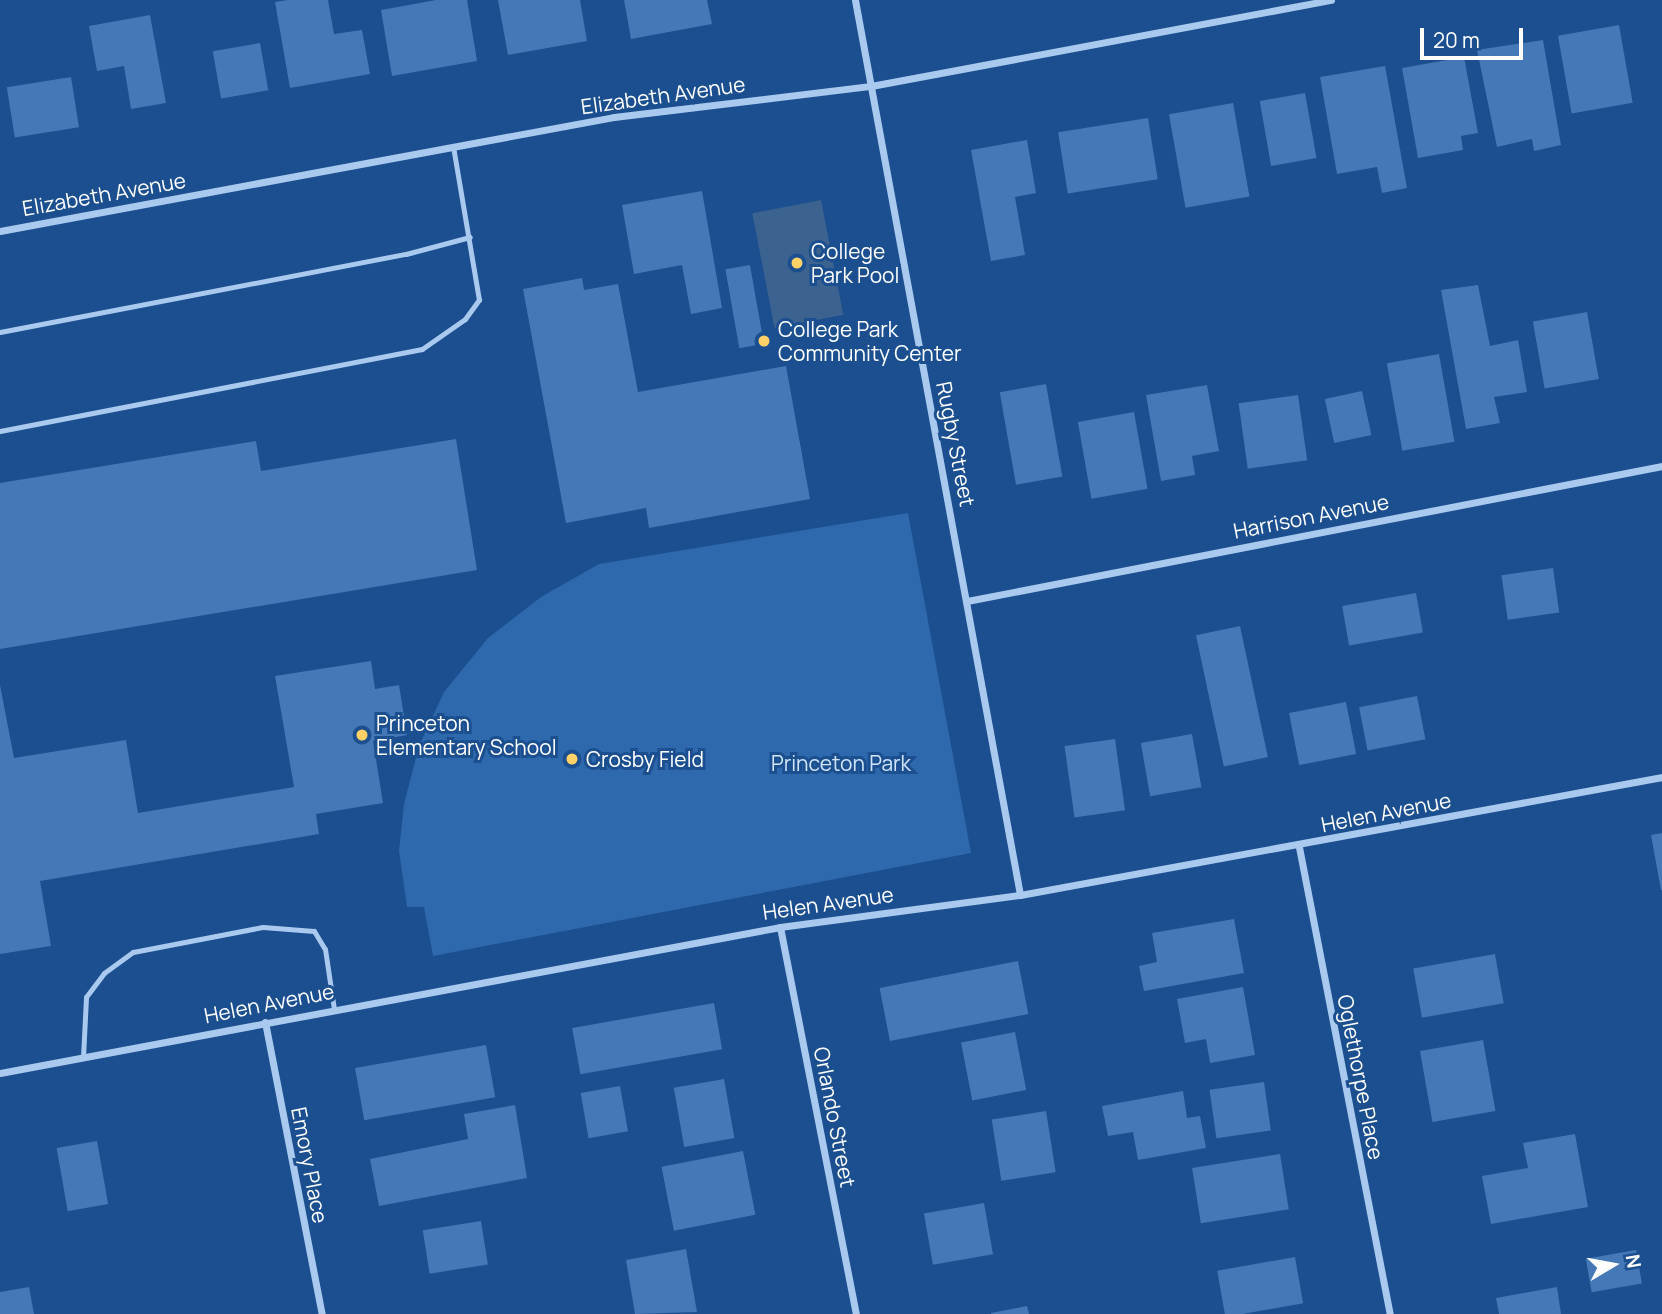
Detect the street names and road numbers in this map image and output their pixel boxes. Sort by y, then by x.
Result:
street label: Elizabeth Avenue [579,71,747,119]
street label: Elizabeth Avenue [20,167,188,221]
street label: Rugby Street [932,379,980,509]
street label: Harrison Avenue [1231,489,1391,543]
street label: Helen Avenue [1319,787,1453,837]
street label: Helen Avenue [761,881,895,925]
street label: Helen Avenue [202,978,336,1028]
street label: Oglethorpe Place [1333,992,1389,1162]
street label: Orlando Street [809,1045,861,1189]
street label: Emory Place [286,1105,334,1225]

